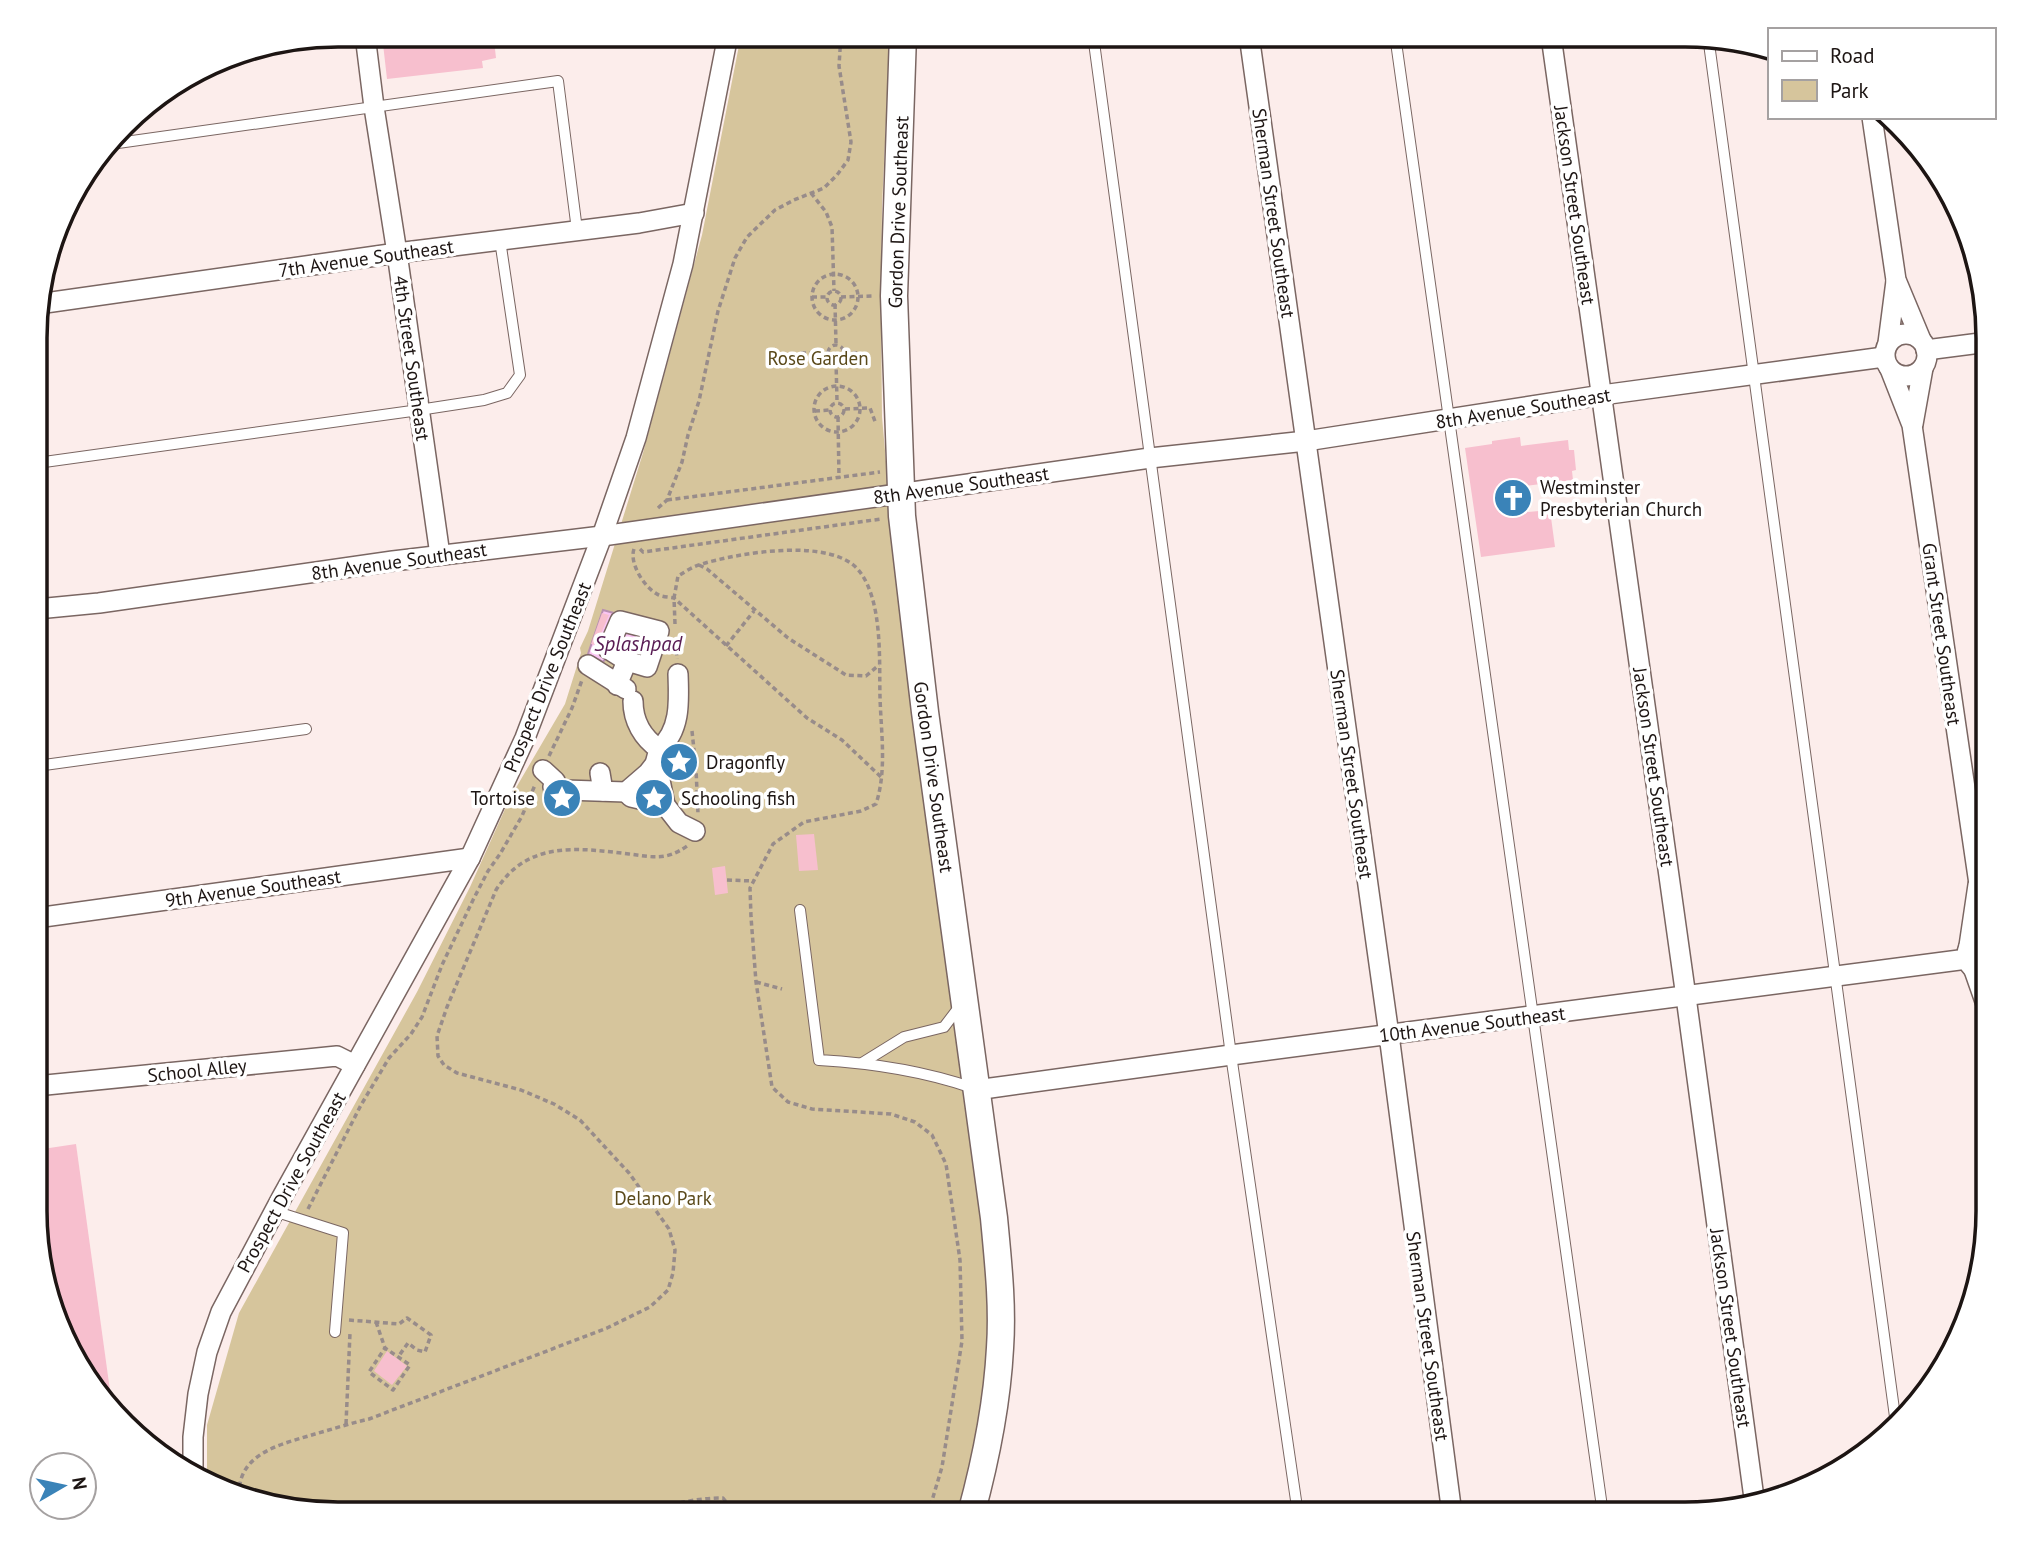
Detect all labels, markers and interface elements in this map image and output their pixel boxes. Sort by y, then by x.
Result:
legend [1768,28,1995,119]
text: Road [1830,42,1874,69]
text: Park [1830,77,1869,104]
street label: Jackson Street Southeast [1549,103,1601,307]
street label: Sherman Street Southeast [1247,107,1301,320]
street label: Gordon Drive Southeast [883,115,913,309]
street label: 7th Avenue Southeast [277,234,456,282]
street label: 4th Street Southeast [389,274,436,443]
park label: Rose Garden [767,346,869,370]
street label: 8th Avenue Southeast [1434,382,1613,434]
street label: 8th Avenue Southeast [872,461,1051,509]
place label: Westminster Presbyterian Church [1540,475,1702,521]
church icon: Westminster Presbyterian Church [1492,477,1534,519]
street label: 8th Avenue Southeast [310,537,489,585]
street label: Grant Street Southeast [1917,541,1967,727]
street label: Prospect Drive Southeast [498,578,596,776]
water label: Splashpad [594,630,683,657]
street label: Jackson Street Southeast [1628,665,1680,869]
street label: Sherman Street Southeast [1325,668,1379,881]
street label: Gordon Drive Southeast [909,680,959,875]
place icon: Dragonfly [658,741,700,783]
place label: Dragonfly [706,750,785,774]
place icon: Tortoise [541,777,583,819]
place icon: Schooling fish [633,777,675,819]
place label: Tortoise [471,786,535,810]
place label: Schooling fish [681,786,795,810]
street label: 9th Avenue Southeast [164,864,343,912]
street label: 10th Avenue Southeast [1378,1001,1567,1047]
street label: School Alley [146,1053,248,1087]
street label: Prospect Drive Southeast [231,1087,351,1277]
park label: Delano Park [614,1186,712,1210]
street label: Jackson Street Southeast [1705,1226,1757,1430]
street label: Sherman Street Southeast [1401,1230,1455,1443]
north arrow [28,1451,98,1521]
text: N [67,1475,93,1491]

